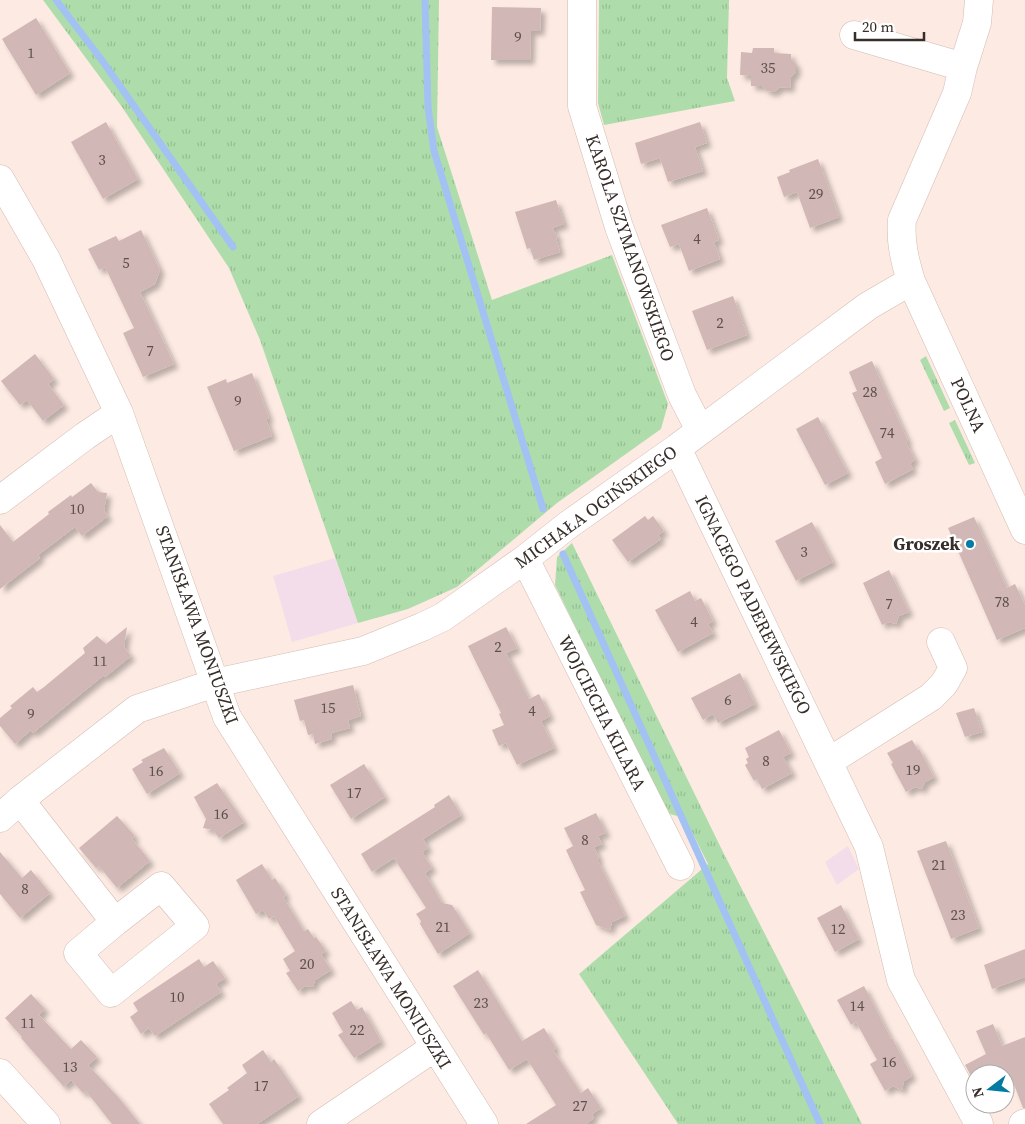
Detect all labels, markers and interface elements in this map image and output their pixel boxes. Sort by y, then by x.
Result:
scale bar [855,10,924,42]
text: 20 m [862,16,894,37]
house number: 9 [514,26,522,47]
house number: 1 [27,42,35,63]
house number: 35 [760,57,776,78]
street label: KAROLA SZYMANOWSKIEGO [580,131,681,365]
house number: 3 [98,149,106,170]
house number: 29 [808,183,824,204]
house number: 4 [693,228,701,249]
house number: 5 [122,252,130,273]
house number: 2 [716,312,724,333]
house number: 7 [146,340,154,361]
street label: POLNA [945,373,992,436]
house number: 28 [862,381,878,402]
house number: 9 [234,390,242,411]
house number: 74 [879,422,895,443]
street label: MICHAŁA OGIŃSKIEGO [509,439,682,574]
street label: IGNACEGO PADEREWSKIEGO [689,491,818,719]
house number: 10 [69,498,85,519]
street label: STANISŁAWA MONIUSZKI [150,522,245,728]
place label: Groszek [893,531,960,556]
marker: Groszek [964,538,976,550]
house number: 3 [800,541,808,562]
house number: 78 [994,591,1010,612]
house number: 7 [885,593,893,614]
house number: 4 [690,611,698,632]
street label: WOJCIECHA KILARA [552,631,652,795]
house number: 2 [494,636,502,657]
house number: 11 [92,650,108,671]
house number: 6 [724,689,732,710]
house number: 15 [320,697,336,718]
house number: 4 [528,700,536,721]
house number: 9 [27,703,35,724]
house number: 8 [762,750,770,771]
house number: 19 [905,759,921,780]
house number: 16 [148,760,164,781]
house number: 17 [346,782,362,803]
house number: 16 [213,803,229,824]
house number: 8 [581,829,589,850]
house number: 21 [931,854,947,875]
house number: 8 [21,878,29,899]
street label: STANISŁAWA MONIUSZKI [325,882,458,1073]
house number: 23 [950,904,966,925]
house number: 21 [435,916,451,937]
house number: 12 [830,918,846,939]
house number: 20 [299,953,315,974]
house number: 10 [169,986,185,1007]
house number: 23 [473,992,489,1013]
house number: 14 [849,995,865,1016]
house number: 11 [20,1012,36,1033]
house number: 22 [349,1019,365,1040]
house number: 16 [881,1051,897,1072]
house number: 13 [62,1056,78,1077]
north arrow [965,1064,1015,1114]
house number: 17 [253,1075,269,1096]
text: N [966,1085,989,1100]
house number: 27 [572,1095,588,1116]

